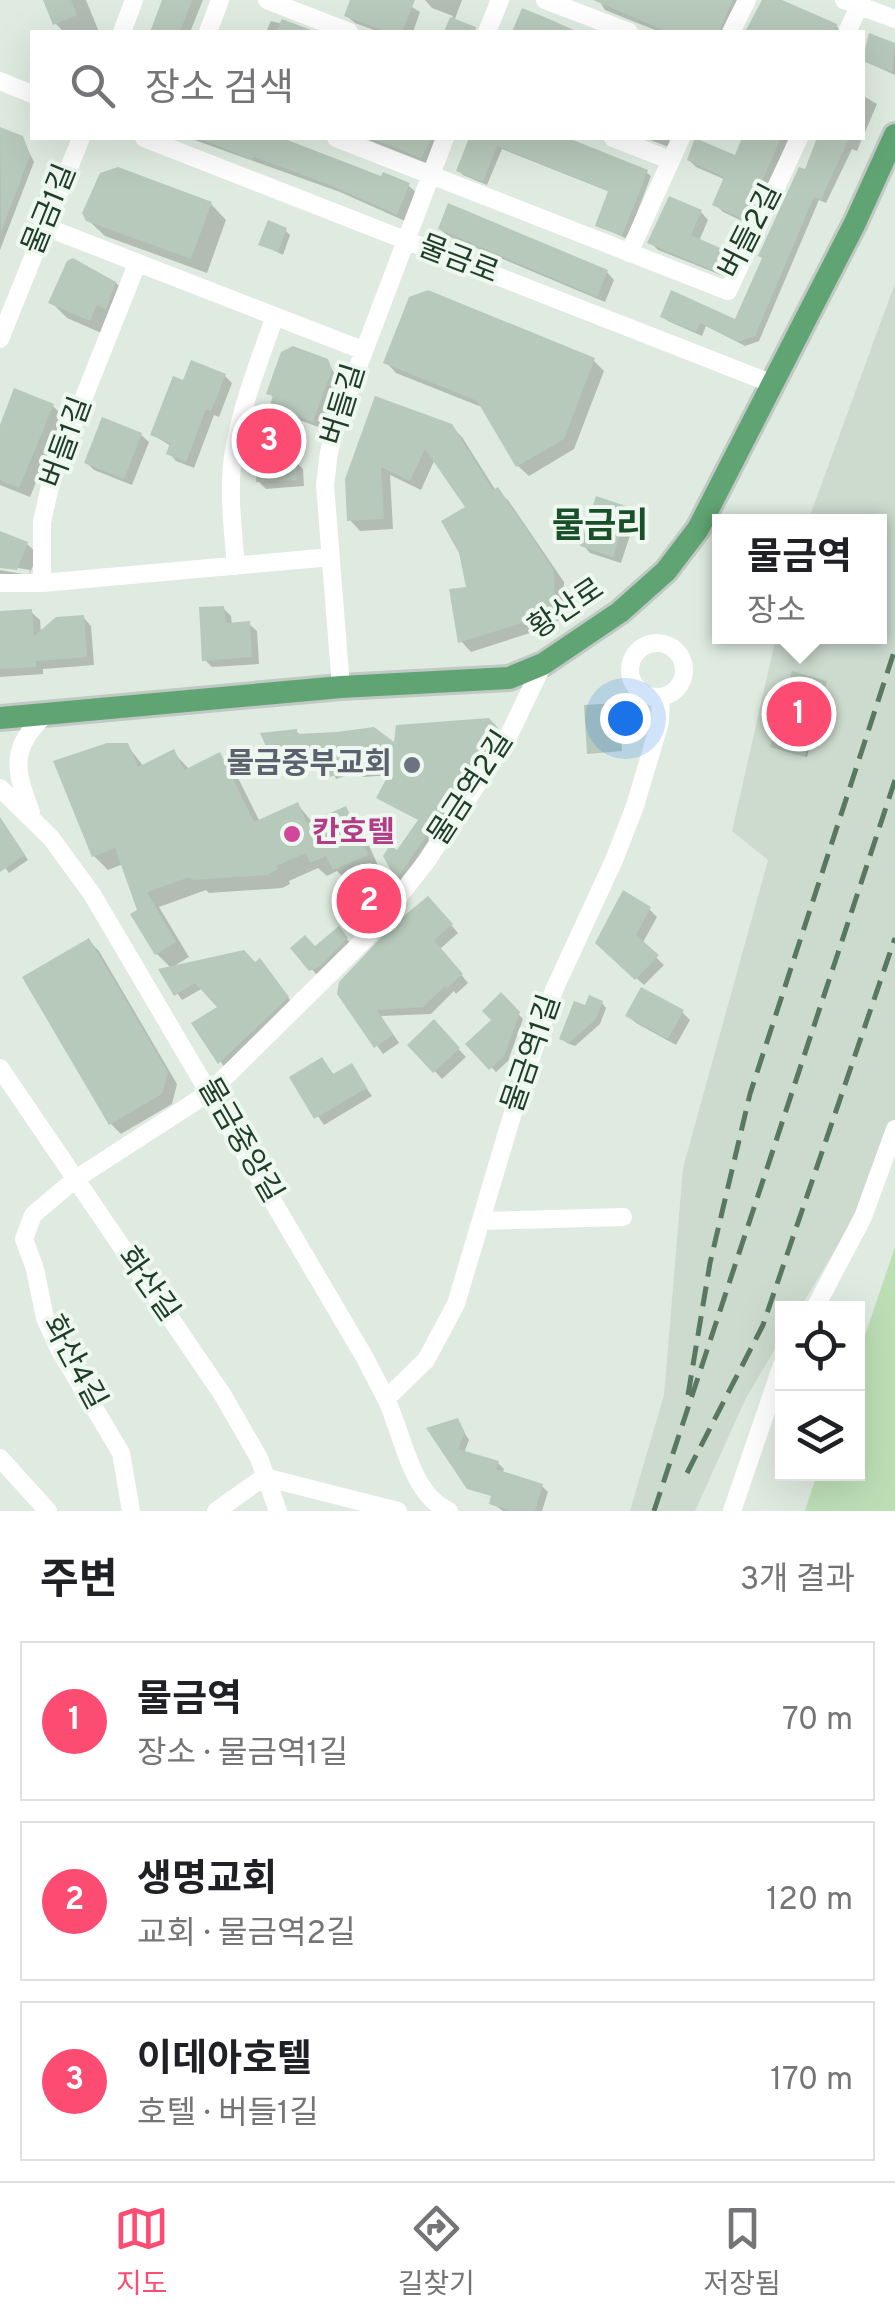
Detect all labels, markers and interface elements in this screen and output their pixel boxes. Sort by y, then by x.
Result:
search box [30,30,865,140]
icon: search [65,58,120,113]
text: 장소 검색 [145,66,294,115]
street label: 물금1길 [16,159,86,261]
street label: 버들2길 [713,179,791,285]
street label: 물금로 [413,229,503,293]
street label: 버들길 [315,360,375,450]
street label: 버들1길 [35,393,101,493]
pin: 3 [236,404,302,478]
district label: 물금리 [552,506,648,550]
popup [712,514,887,644]
text: 물금역 [747,535,852,584]
street label: 황산로 [522,572,612,648]
text: 장소 [747,593,806,633]
pin: 1 [766,676,832,752]
your location [600,693,651,744]
street label: 물금역2길 [421,725,523,853]
place label: 물금중부교회 [226,747,392,784]
marker: 물금중부교회 [401,754,423,776]
place label: 칸호텔 [312,816,395,853]
marker: 칸호텔 [281,823,303,845]
pin: 2 [336,864,402,938]
street label: 물금역1길 [496,990,570,1118]
street label: 물금중앙길 [188,1072,290,1210]
street label: 화산길 [108,1240,186,1330]
map controls [775,1301,865,1481]
button: locate [775,1301,865,1391]
street label: 화산4길 [33,1310,113,1416]
button: layers [775,1391,865,1481]
text: 주변 [40,1556,117,1609]
text: 3개 결과 [740,1561,855,1601]
text: 물금역 [137,1677,242,1726]
text: 1 [68,1701,81,1741]
text: 70 m [782,1701,853,1741]
text: 장소 · 물금역1길 [137,1735,348,1775]
text: 생명교회 [137,1857,277,1906]
text: 2 [65,1881,84,1921]
text: 120 m [766,1881,853,1921]
text: 교회 · 물금역2길 [137,1915,355,1955]
text: 이데아호텔 [137,2037,312,2086]
text: 3 [65,2061,84,2101]
text: 170 m [770,2061,853,2101]
text: 호텔 · 버들1길 [137,2095,318,2135]
tab: 지도 [114,2201,169,2304]
tab: 길찾기 [398,2201,475,2304]
tab: 저장됨 [703,2201,781,2304]

